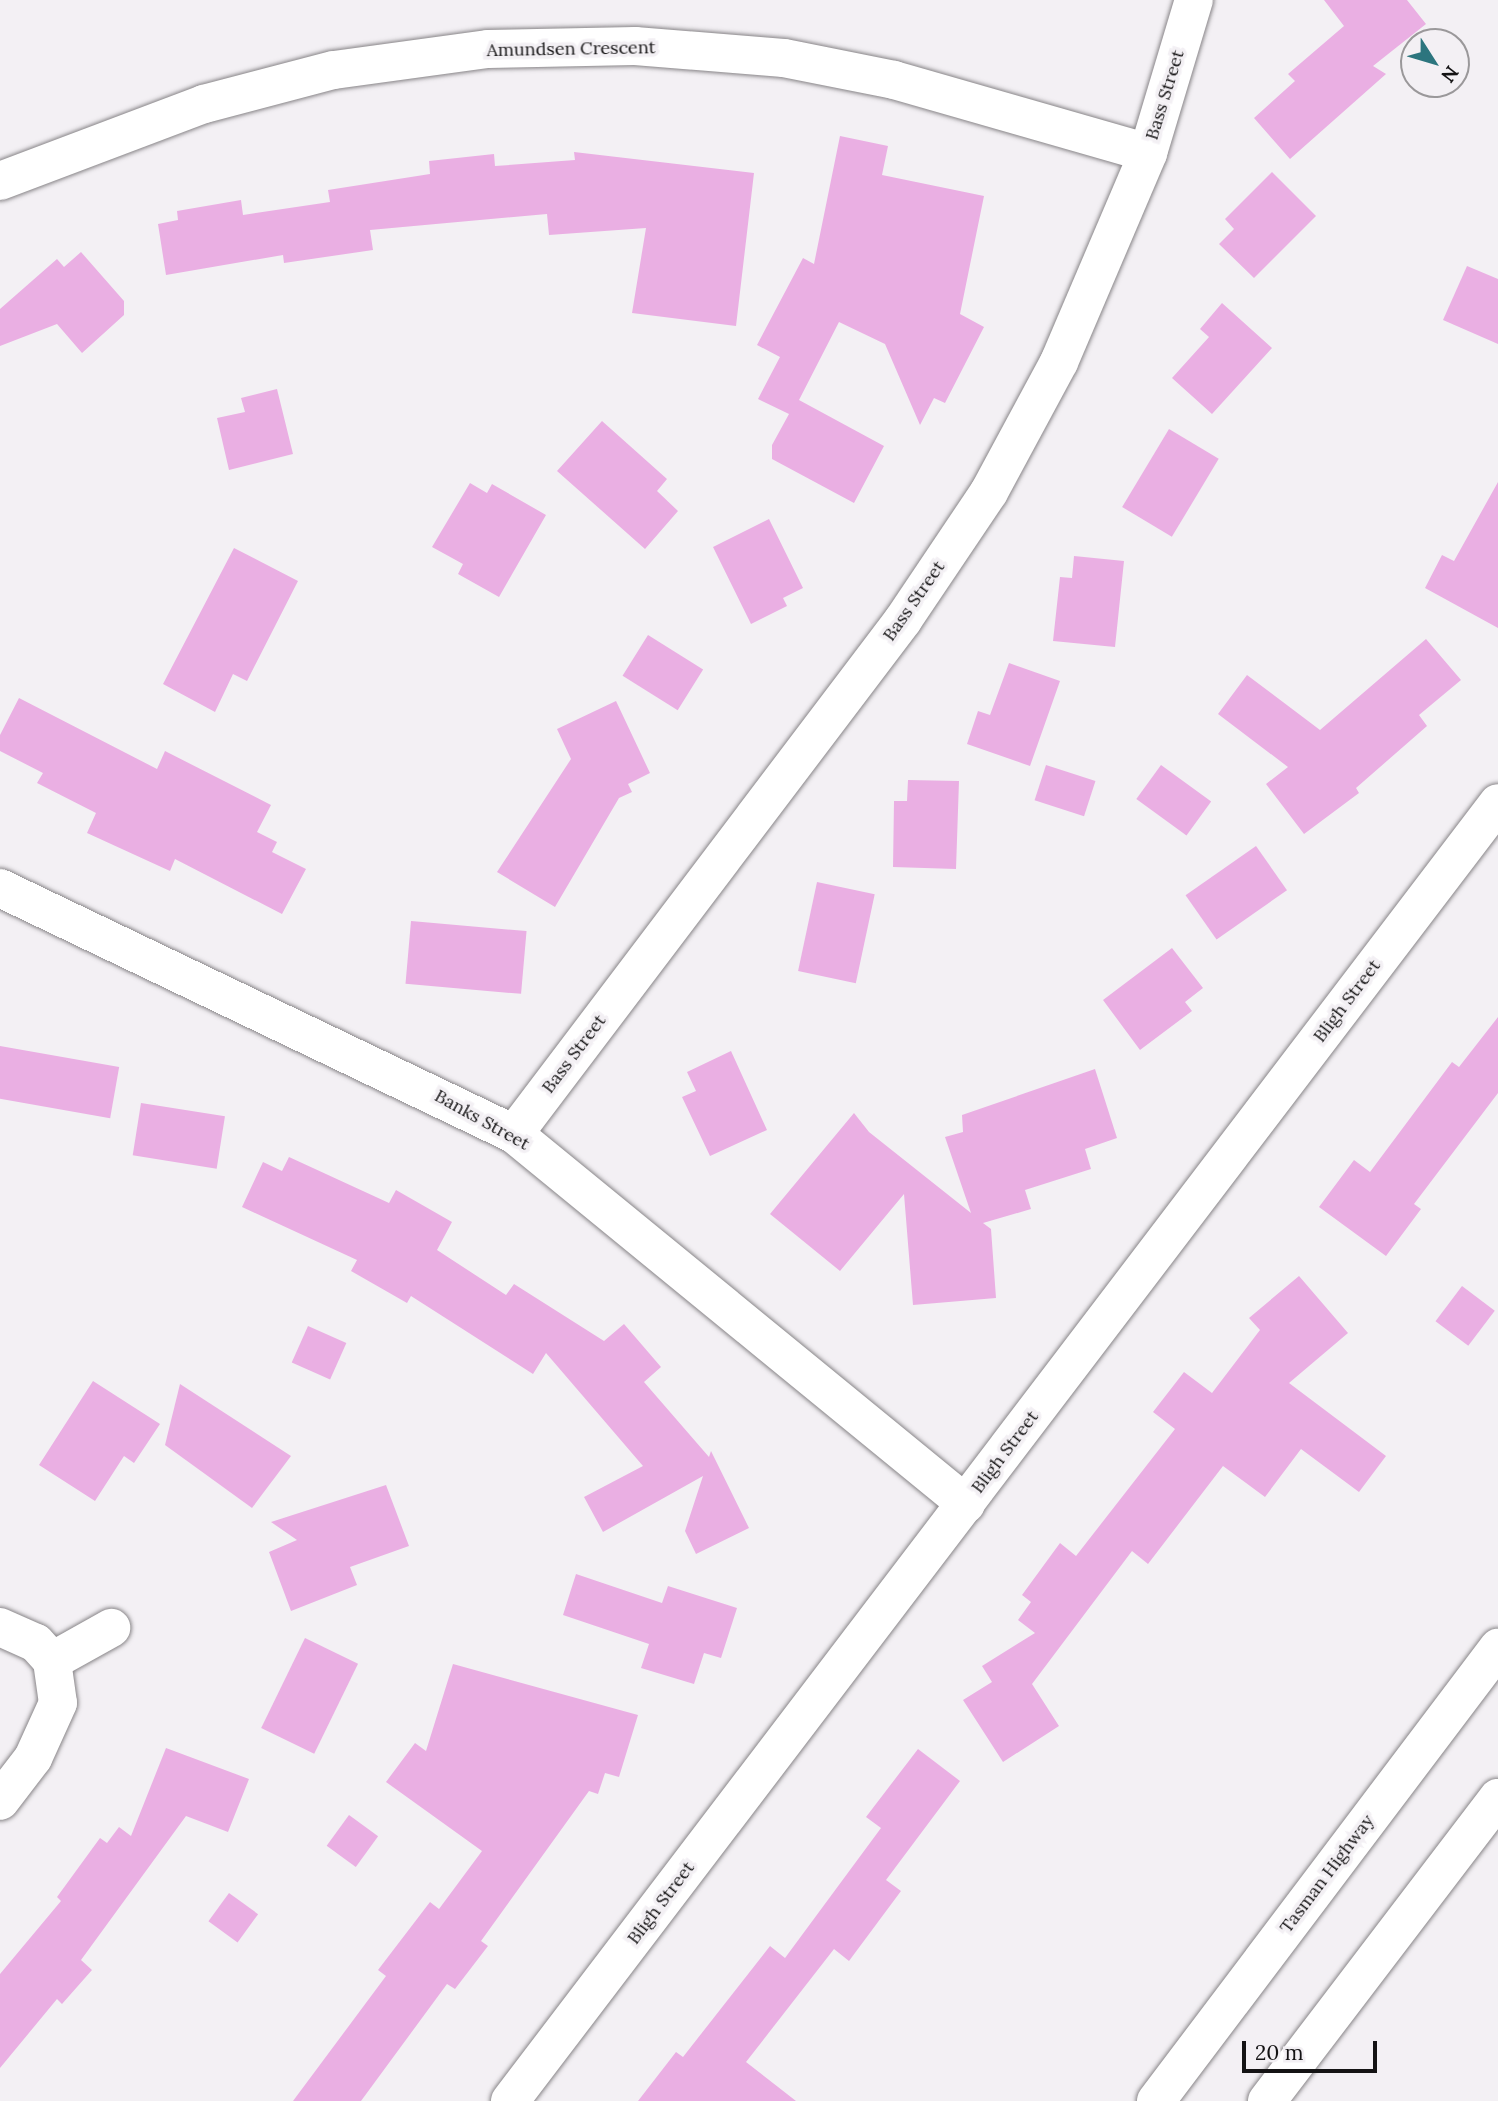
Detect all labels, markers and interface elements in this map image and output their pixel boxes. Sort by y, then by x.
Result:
north arrow [1400,28,1470,98]
street label: Amundsen Crescent [486,37,656,61]
street label: Bass Street [1141,47,1189,143]
text: N [1436,61,1464,88]
street label: Bass Street [879,557,949,645]
street label: Bligh Street [1309,955,1385,1047]
street label: Bass Street [537,1010,611,1098]
street label: Banks Street [431,1085,533,1155]
street label: Bligh Street [967,1406,1043,1498]
street label: Tasman Highway [1275,1811,1379,1937]
street label: Bligh Street [623,1857,699,1949]
scale bar [1246,2028,1381,2072]
text: 20 m [1255,2039,1304,2066]

